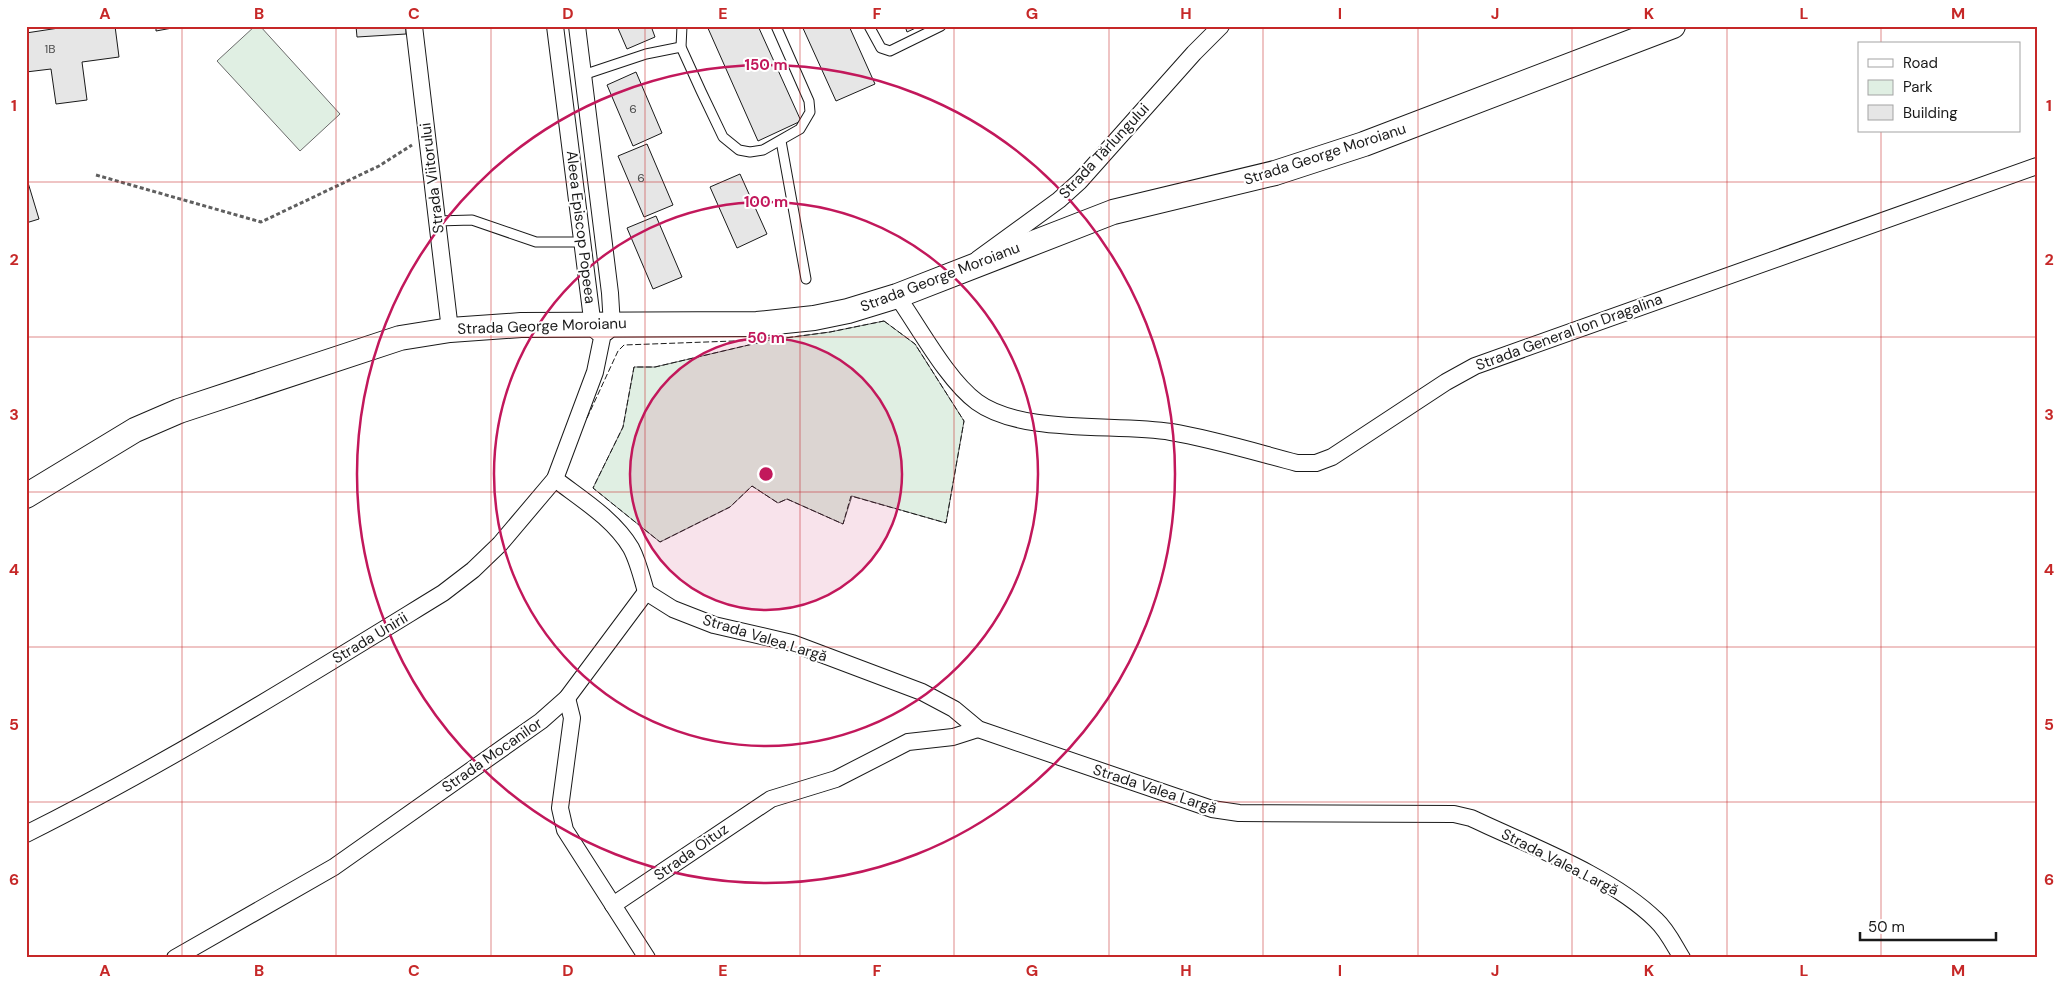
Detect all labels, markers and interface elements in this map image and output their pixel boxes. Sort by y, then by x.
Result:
text: A [99,3,111,24]
text: B [254,3,264,24]
text: C [408,3,420,24]
text: D [562,3,574,24]
text: E [718,3,728,24]
text: F [873,3,882,24]
text: G [1026,3,1038,24]
text: H [1180,3,1192,24]
text: I [1338,3,1342,24]
text: J [1491,3,1499,24]
text: K [1644,3,1655,24]
text: L [1800,3,1809,24]
text: M [1951,3,1965,24]
house number: 1B [45,41,55,57]
legend [1858,42,2020,132]
text: Road [1903,53,1938,73]
text: 150 m [745,55,788,75]
text: Park [1903,77,1933,97]
text: 1 [11,95,17,116]
text: 1 [2046,95,2052,116]
street label: Strada Tărlungului [1054,99,1154,203]
house number: 6 [629,101,637,117]
text: Building [1903,103,1958,123]
street label: Strada George Moroianu [1241,118,1409,190]
street label: Strada Viitorului [415,122,449,234]
street label: Aleea Episcop Popeea [562,149,600,305]
house number: 6 [637,170,645,186]
text: 100 m [744,192,788,212]
street label: Strada George Moroianu [857,237,1023,317]
text: 2 [9,249,19,270]
text: 2 [2044,249,2054,270]
street label: Strada General Ion Dragalina [1473,289,1665,375]
street label: Strada George Moroianu [457,313,627,339]
text: 50 m [747,328,785,348]
text: 3 [9,404,19,425]
text: 3 [2044,404,2054,425]
centre of rings [757,465,775,483]
text: 4 [9,559,19,580]
text: 4 [2044,559,2054,580]
street label: Strada Unirii [329,608,411,668]
street label: Strada Valea Largă [700,610,830,666]
street label: Strada Mocanilor [438,713,546,797]
text: 5 [9,714,19,735]
text: 5 [2044,714,2054,735]
street label: Strada Valea Largă [1090,760,1220,818]
street label: Strada Oituz [650,819,732,885]
street label: Strada Valea Largă [1498,824,1622,900]
text: 6 [9,869,19,890]
text: 6 [2044,869,2054,890]
scale bar [1860,909,1997,941]
text: 50 m [1868,917,1905,937]
text: A [99,960,111,981]
text: B [254,960,264,981]
text: C [408,960,420,981]
text: D [562,960,574,981]
text: E [718,960,728,981]
text: F [873,960,882,981]
text: G [1026,960,1038,981]
text: H [1180,960,1192,981]
text: I [1338,960,1342,981]
text: J [1491,960,1499,981]
text: K [1644,960,1655,981]
text: L [1800,960,1809,981]
text: M [1951,960,1965,981]

